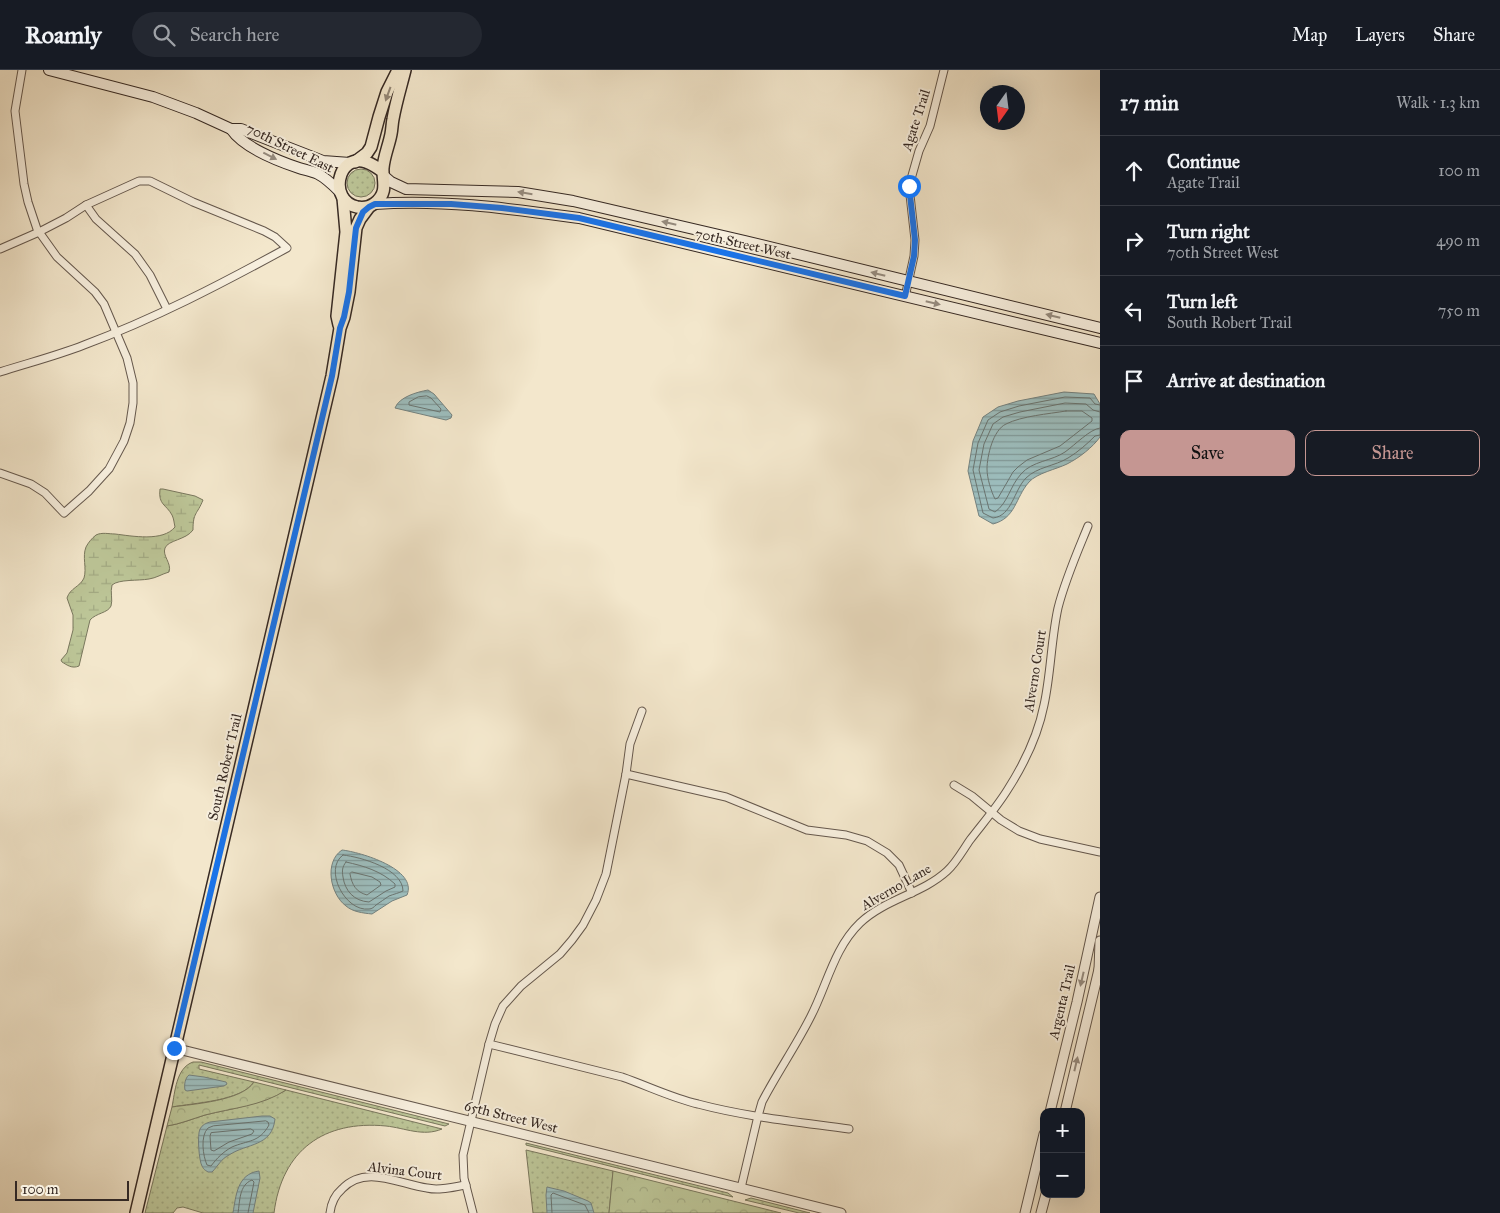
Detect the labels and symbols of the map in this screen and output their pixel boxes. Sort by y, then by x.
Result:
north arrow [980,85,1025,130]
one-way arrow [384,86,391,101]
street label: Agate Trail [898,87,934,154]
street label: 70th Street East [244,119,337,177]
one-way arrow [263,153,277,161]
route start [898,175,921,198]
one-way arrow [517,189,533,197]
one-way arrow [660,219,676,227]
street label: 70th Street West [693,225,793,263]
one-way arrow [870,269,885,277]
one-way arrow [926,299,941,307]
one-way arrow [1045,312,1060,320]
street label: Alverno Court [1020,629,1050,714]
street label: South Robert Trail [204,712,246,822]
street label: Alverno Lane [857,860,934,914]
street label: Argenta Trail [1045,963,1079,1042]
one-way arrow [1078,972,1086,987]
route end [163,1037,186,1060]
one-way arrow [1072,1057,1080,1072]
street label: 65th Street West [462,1097,560,1137]
street label: Alvina Court [366,1158,443,1184]
scale bar [15,1178,129,1201]

